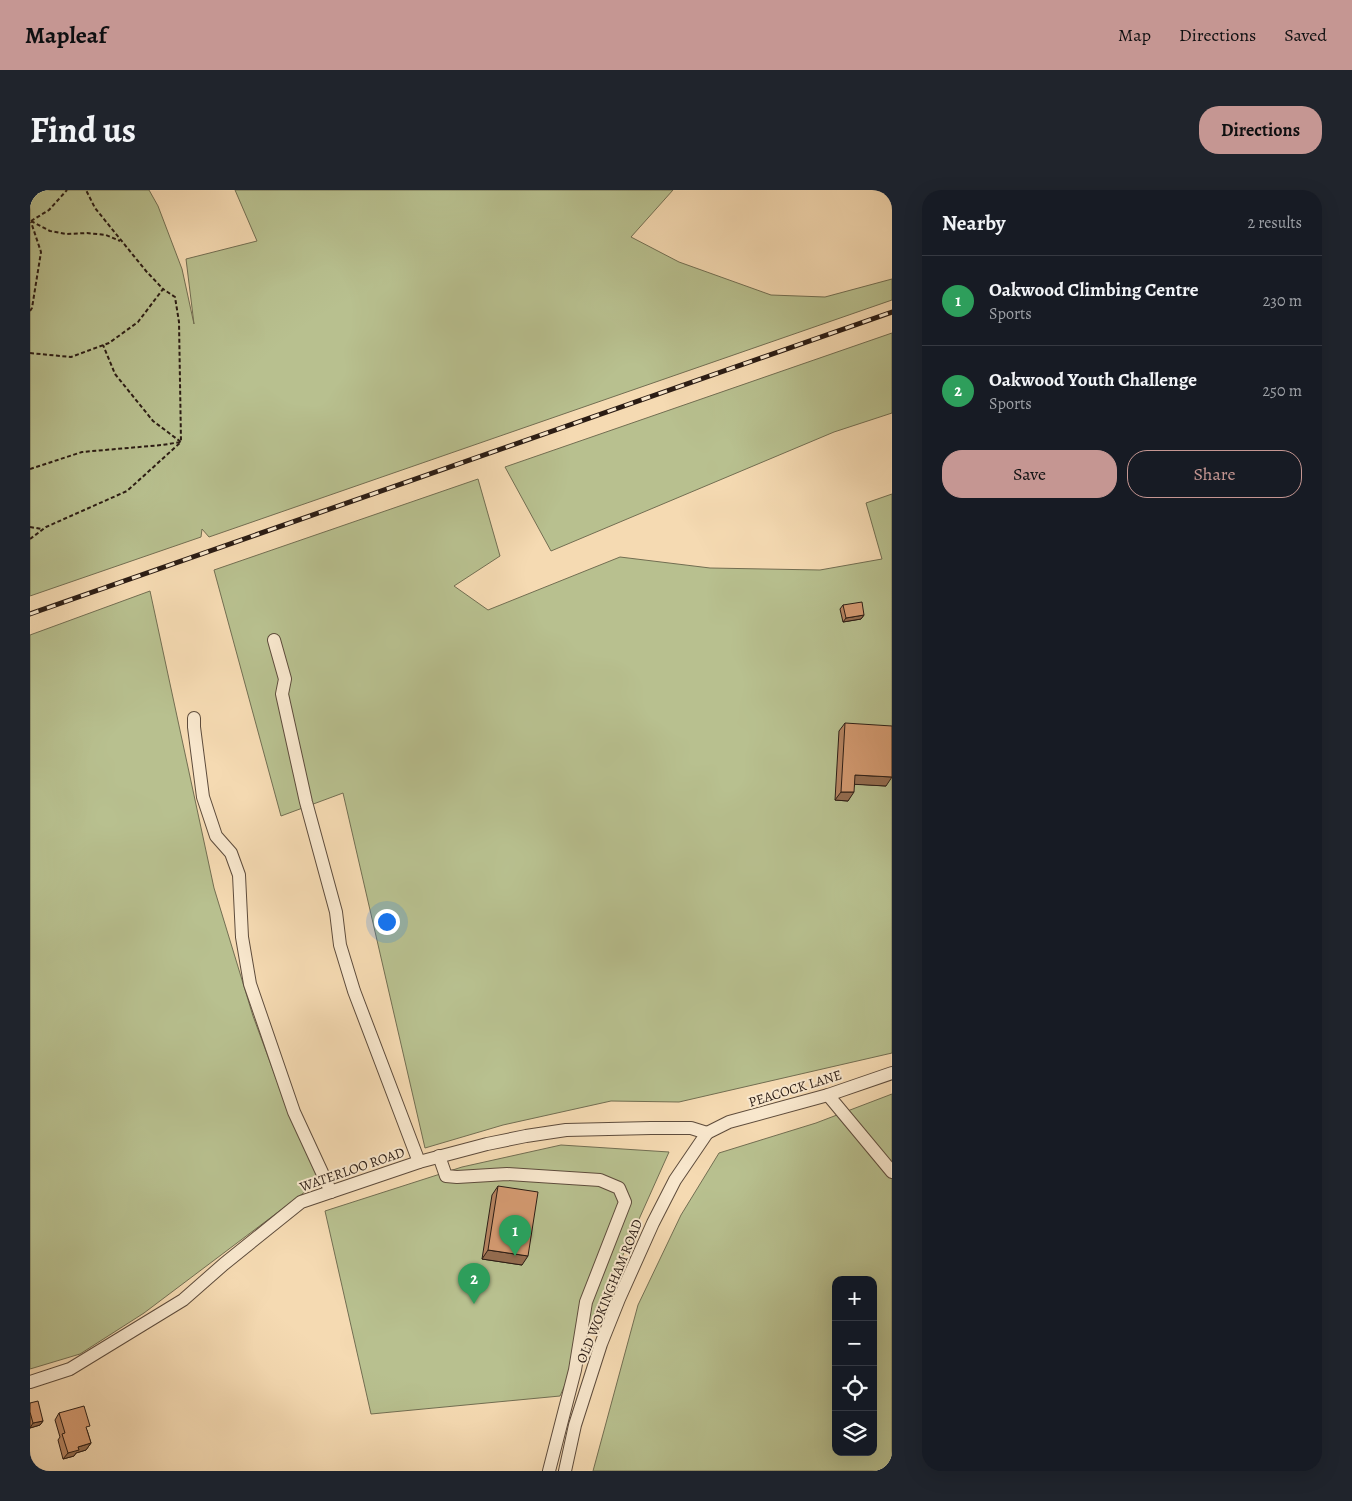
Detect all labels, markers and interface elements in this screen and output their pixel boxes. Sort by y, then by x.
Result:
text: Mapleaf [25,19,107,51]
text: Map [1118,23,1151,47]
text: Directions [1179,23,1256,47]
text: Saved [1284,23,1327,47]
text: Find us [30,106,136,154]
button: Directions [1199,106,1322,154]
text: Nearby [942,209,1005,237]
text: 2 results [1247,212,1302,234]
text: Oakwood Climbing Centre [989,277,1198,303]
text: 1 [955,290,961,312]
text: 230 m [1263,290,1302,312]
text: Sports [989,303,1032,325]
text: Oakwood Youth Challenge [989,367,1197,393]
text: 2 [954,380,962,402]
text: 250 m [1263,380,1302,402]
text: Sports [989,393,1032,415]
button: Save [942,450,1117,498]
button: Share [1127,450,1302,498]
your location [374,909,400,935]
street label: PEACOCK LANE [746,1065,844,1112]
street label: WATERLOO ROAD [296,1143,407,1197]
pin: 1 [499,1215,531,1256]
street label: OLD WOKINGHAM ROAD [572,1216,647,1366]
pin: 2 [458,1263,490,1304]
map controls [832,1276,877,1456]
button: + [832,1276,877,1321]
button: − [832,1321,877,1366]
button: locate [832,1366,877,1411]
button: layers [832,1411,877,1456]

